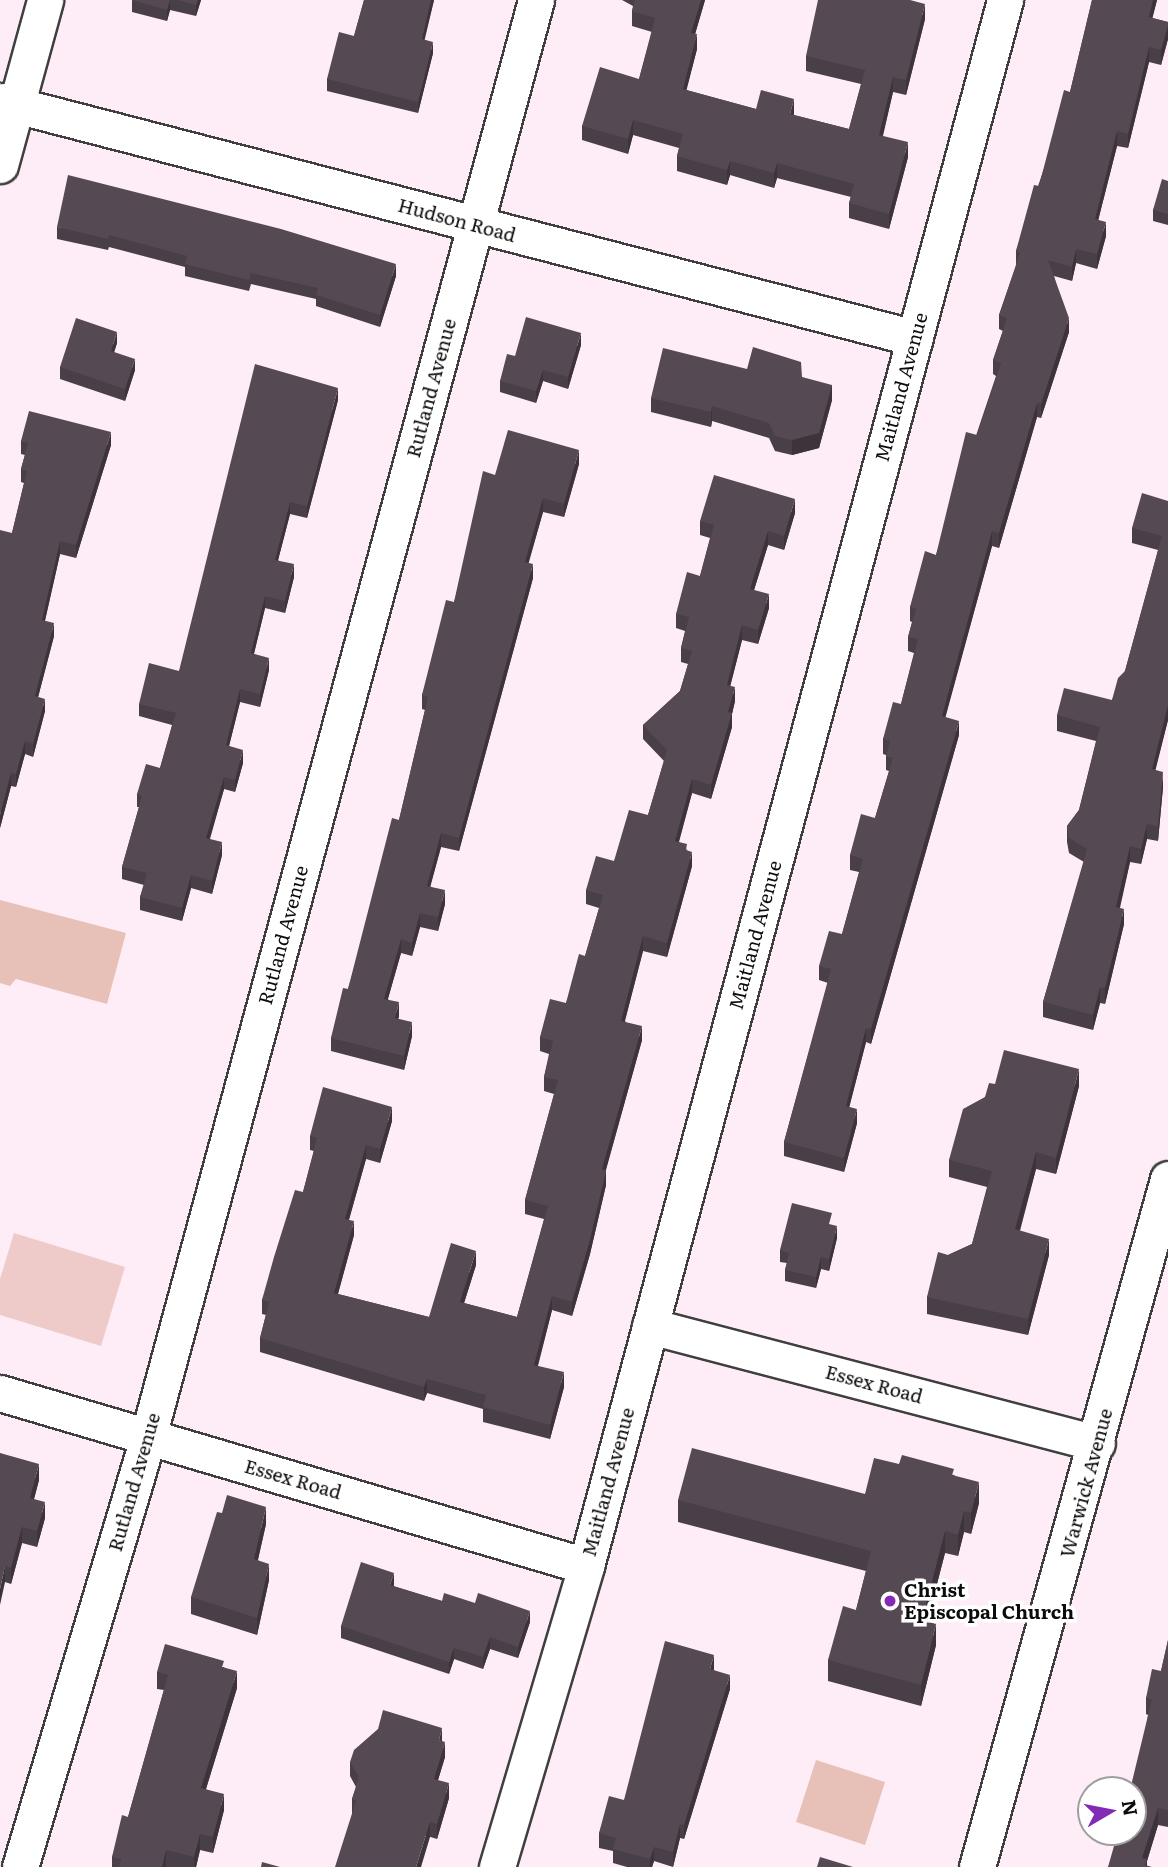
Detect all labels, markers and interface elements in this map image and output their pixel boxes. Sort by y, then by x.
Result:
street label: Hudson Road [395,193,519,247]
street label: Maitland Avenue [870,310,932,464]
street label: Rutland Avenue [401,316,461,460]
street label: Maitland Avenue [724,858,786,1012]
street label: Rutland Avenue [253,863,313,1007]
street label: Essex Road [823,1360,925,1408]
street label: Maitland Avenue [577,1405,639,1559]
street label: Warwick Avenue [1055,1406,1117,1560]
street label: Rutland Avenue [103,1410,165,1554]
street label: Essex Road [242,1454,344,1504]
place label: Christ Episcopal Church [904,1579,1074,1623]
marker: Christ Episcopal Church [882,1593,898,1609]
north arrow [1077,1776,1147,1846]
text: N [1116,1797,1146,1818]

